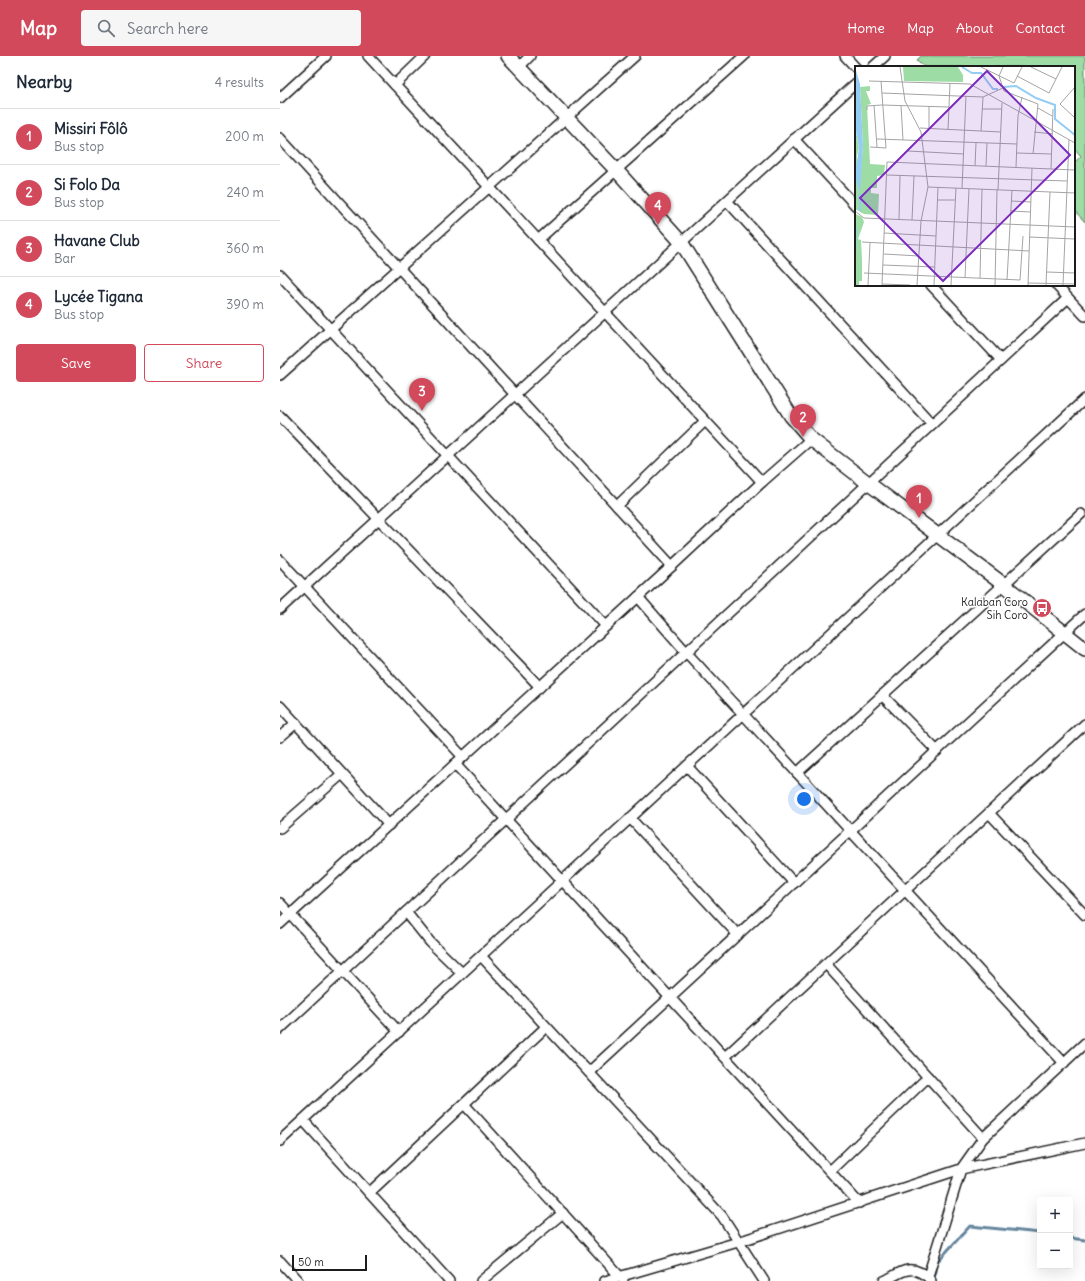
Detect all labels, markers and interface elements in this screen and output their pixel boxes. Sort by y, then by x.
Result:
search box [81,10,361,46]
text: Map [20,16,57,40]
icon: search [95,17,117,39]
text: Search here [127,19,208,38]
text: Home [847,19,885,37]
text: Map [907,19,934,37]
text: About [956,19,994,37]
text: Contact [1016,19,1065,37]
inset map [855,66,1075,286]
text: Nearby [16,71,72,93]
text: 4 results [215,74,264,91]
text: Missiri Fôlô [54,119,128,138]
text: 1 [26,128,32,145]
text: 200 m [225,128,264,145]
text: Bus stop [54,138,104,155]
text: Si Folo Da [54,175,120,194]
text: 2 [25,184,33,201]
text: 240 m [227,184,264,201]
pin: 4 [645,192,671,225]
text: Bus stop [54,194,104,211]
text: Havane Club [54,231,140,250]
text: 3 [25,240,33,257]
text: 360 m [226,240,264,257]
text: Bar [54,250,75,267]
text: Lycée Tigana [54,287,143,306]
text: 4 [25,296,33,313]
text: 390 m [226,296,264,313]
text: Bus stop [54,306,104,323]
button: Save [16,344,136,382]
button: Share [144,344,264,382]
pin: 3 [409,378,435,411]
pin: 2 [790,404,816,437]
pin: 1 [906,485,932,518]
place label: Kalaban Coro Sih Coro [961,595,1028,622]
bus stop icon: Kalaban Coro Sih Coro [1031,597,1053,619]
your location [794,789,814,809]
map controls [1037,1197,1073,1269]
button: + [1037,1197,1073,1233]
button: − [1037,1233,1073,1269]
scale bar [292,1253,367,1272]
text: 50 m [298,1255,324,1269]

